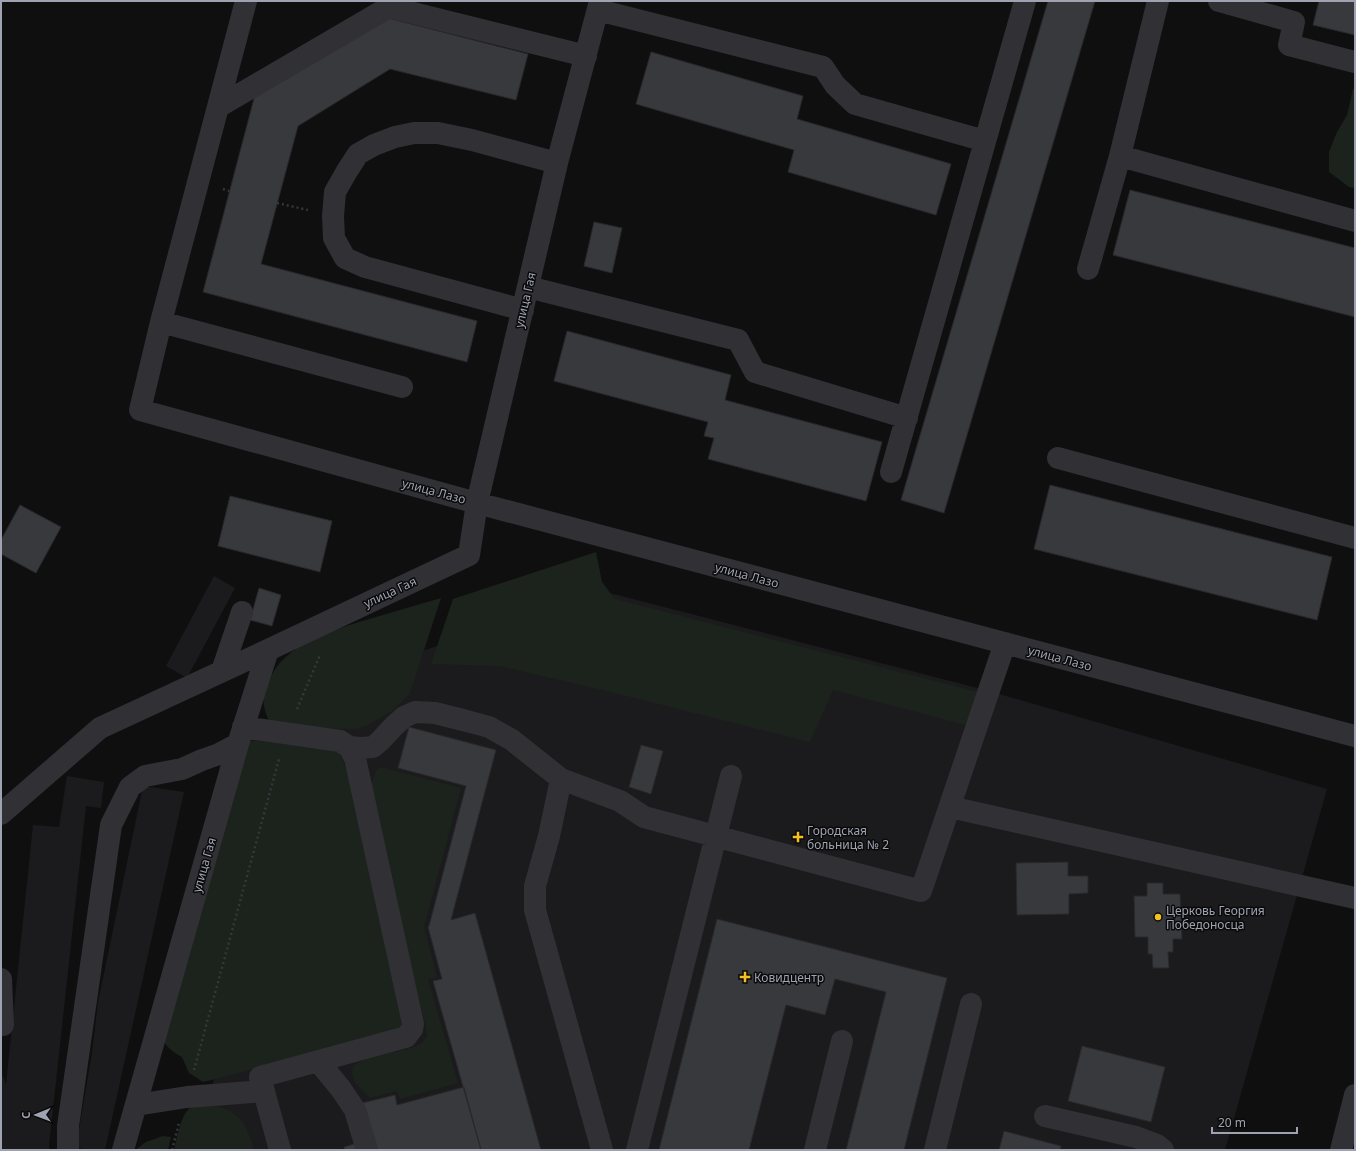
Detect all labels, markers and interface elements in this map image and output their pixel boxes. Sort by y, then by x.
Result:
street label: улица Гая [510,271,540,329]
street label: улица Лазо [400,474,468,508]
street label: улица Лазо [713,558,781,592]
street label: улица Гая [361,572,419,612]
street label: улица Лазо [1026,641,1094,675]
place label: Городская больница № 2 [807,822,889,853]
marker: Городская больница № 2 [792,831,804,843]
street label: улица Гая [188,836,220,894]
place label: Церковь Георгия Победоносца [1166,902,1265,933]
marker: Церковь Георгия Победоносца [1153,912,1163,922]
place label: Ковидцентр [754,969,824,986]
marker: Ковидцентр [739,971,751,983]
north arrow [16,1095,56,1135]
scale bar [1212,1109,1297,1135]
text: С [18,1111,33,1119]
text: 20 m [1218,1114,1246,1131]

